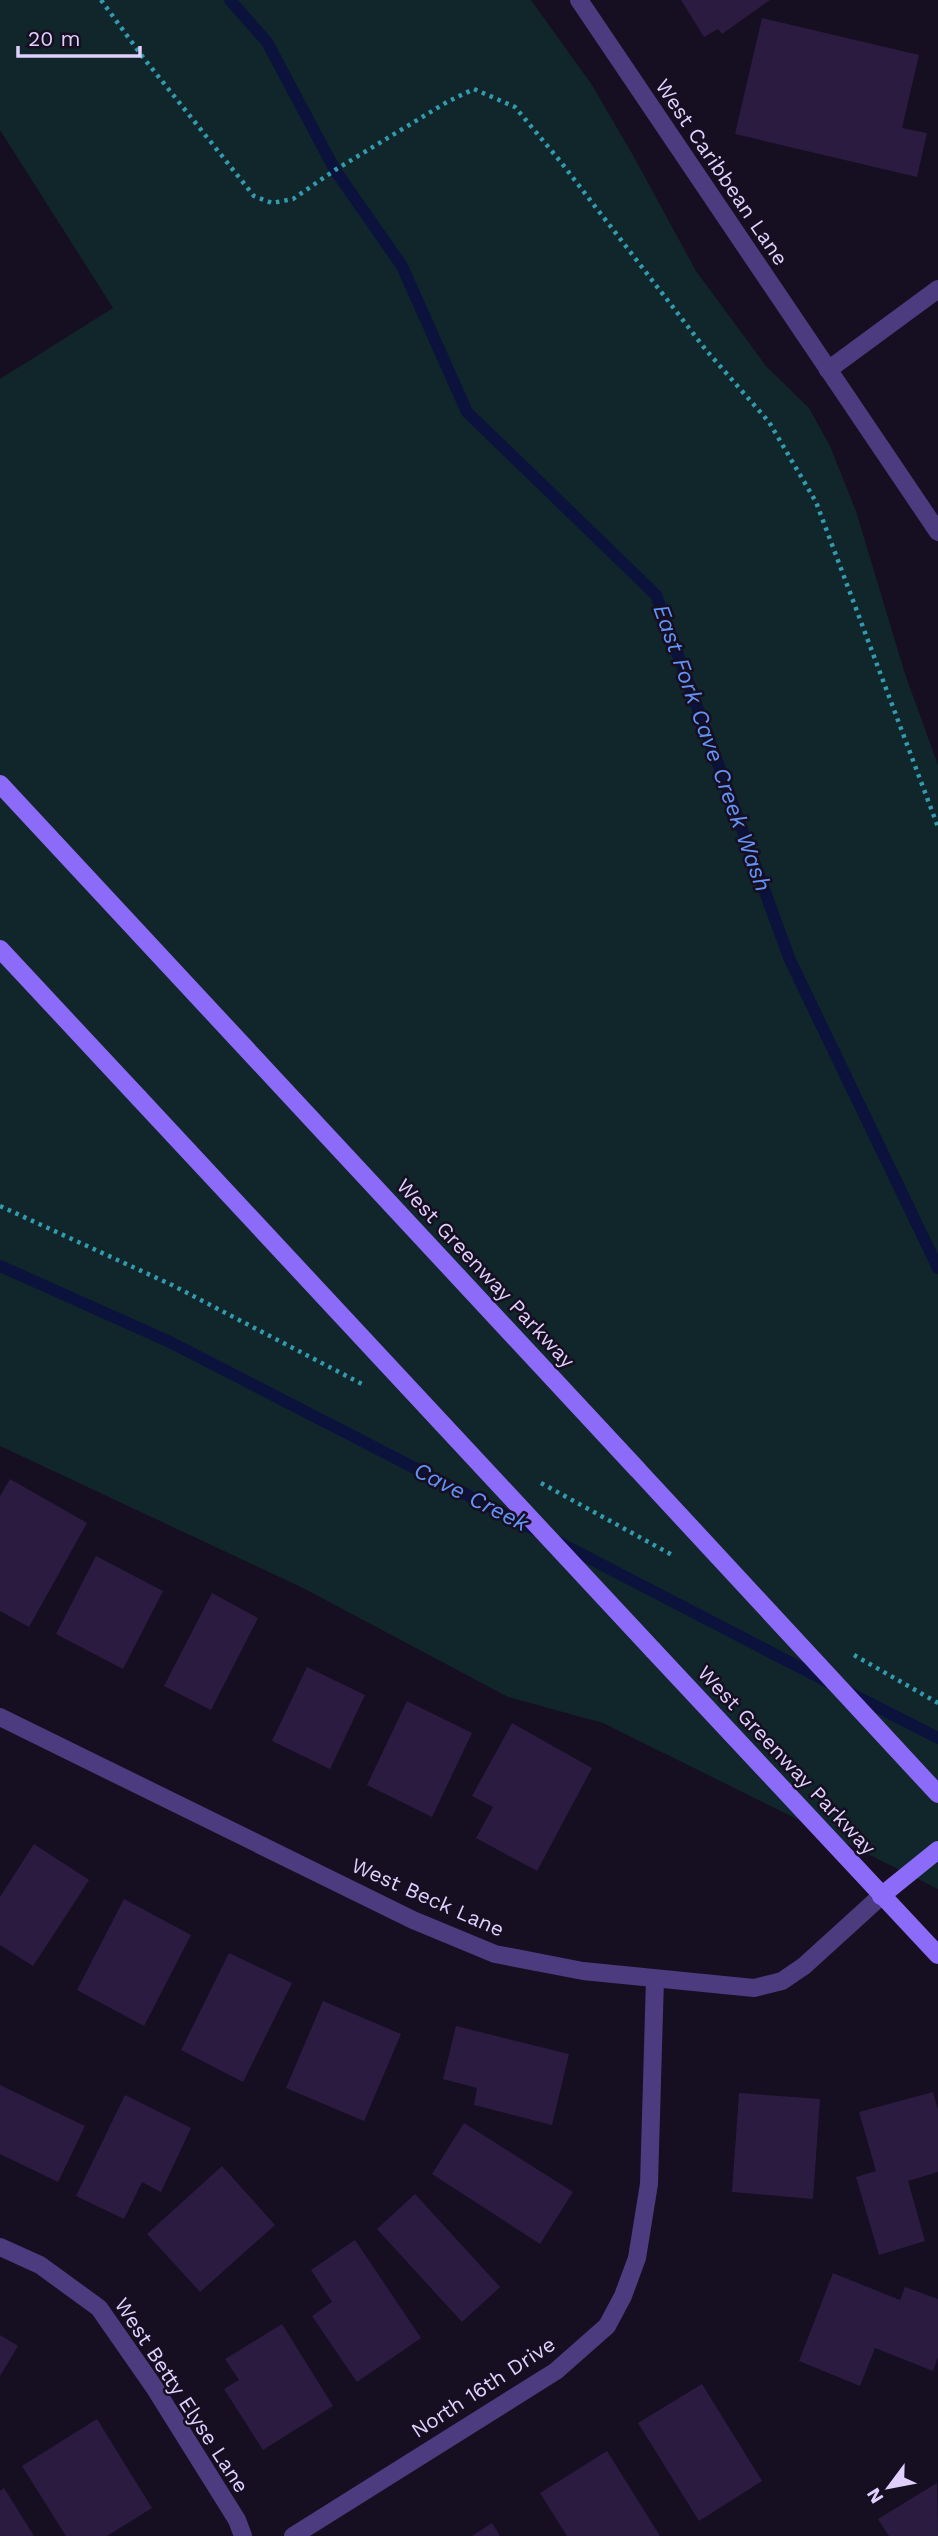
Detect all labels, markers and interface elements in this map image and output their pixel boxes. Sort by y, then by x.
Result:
scale bar [18,14,140,58]
text: 20 m [28,26,80,51]
street label: West Caribbean Lane [650,74,794,270]
water label: East Fork Cave Creek Wash [647,601,777,895]
street label: West Greenway Parkway [392,1173,580,1373]
water label: Cave Creek [409,1457,534,1538]
street label: West Greenway Parkway [693,1660,881,1860]
street label: West Beck Lane [348,1852,508,1942]
street label: West Betty Elyse Lane [110,2293,254,2497]
street label: North 16th Drive [406,2331,560,2443]
north arrow [854,2452,924,2522]
text: N [862,2484,888,2508]

